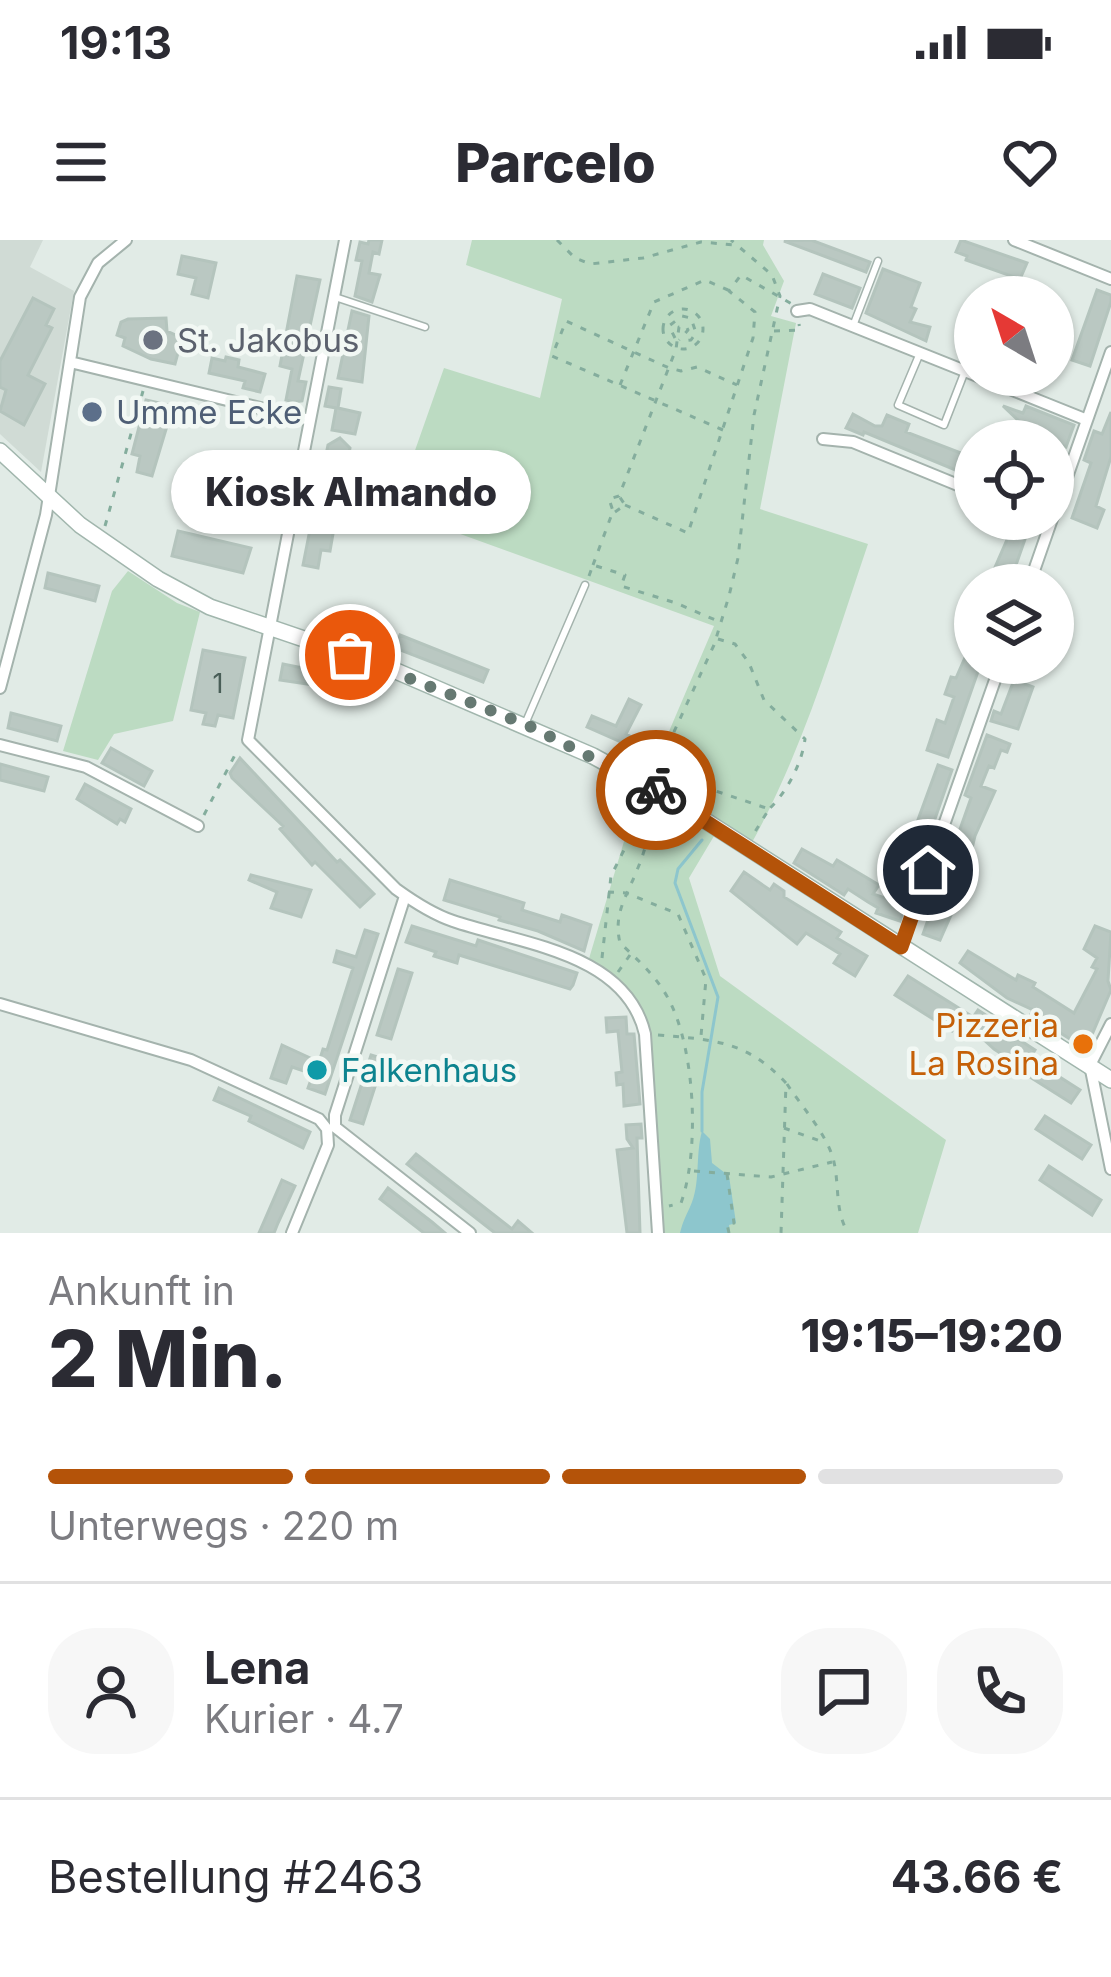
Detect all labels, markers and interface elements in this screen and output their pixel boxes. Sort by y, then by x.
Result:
text: 19:13 [60,15,172,70]
icon: menu [48,129,114,195]
icon: heart [997,129,1063,195]
text: Parcelo [455,130,656,195]
north arrow [954,276,1074,396]
map controls [954,276,1074,684]
place label: St. Jakobus [177,320,359,360]
marker: St. Jakobus [140,327,166,353]
place label: Umme Ecke [116,392,302,432]
marker: Umme Ecke [79,399,105,425]
button: locate [954,420,1074,540]
callout: Kiosk Almando [170,451,530,535]
text: Kiosk Almando [205,468,497,515]
button: layers [954,564,1074,684]
pin [299,604,401,706]
icon: bag [317,622,383,688]
house number: 1 [213,667,223,700]
courier [596,730,716,850]
icon: bike [623,757,689,823]
pin [877,819,979,921]
icon: home [895,837,961,903]
place label: Pizzeria La Rosina [909,1005,1059,1083]
marker: Pizzeria La Rosina [1070,1031,1096,1057]
place label: Falkenhaus [341,1050,517,1090]
marker: Falkenhaus [304,1057,330,1083]
text: Ankunft in [48,1267,235,1314]
text: 19:15–19:20 [800,1308,1063,1363]
text: 2 Min. [48,1311,288,1406]
text: Unterwegs · 220 m [48,1502,399,1549]
button: person [48,1628,174,1754]
button: chat [781,1628,907,1754]
button: phone [937,1628,1063,1754]
text: Lena [204,1640,310,1695]
text: Kurier · 4.7 [204,1695,404,1742]
text: Bestellung #2463 [48,1849,423,1904]
text: 43.66 € [891,1849,1063,1904]

